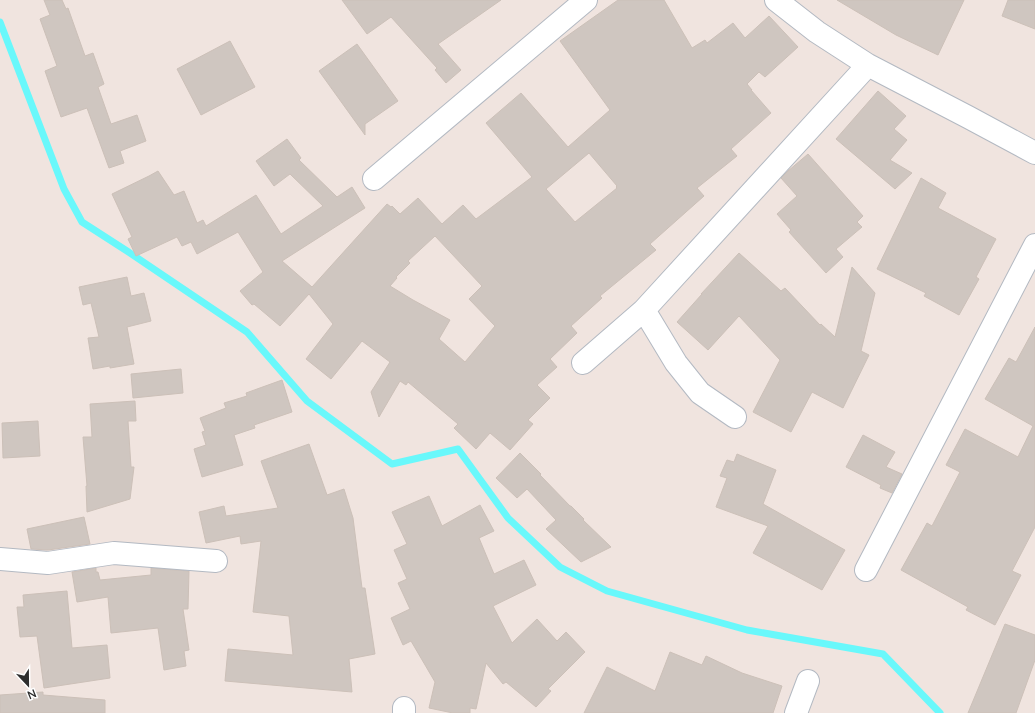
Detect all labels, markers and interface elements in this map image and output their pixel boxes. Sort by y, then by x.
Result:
north arrow [8,665,48,705]
text: N [26,687,38,702]

